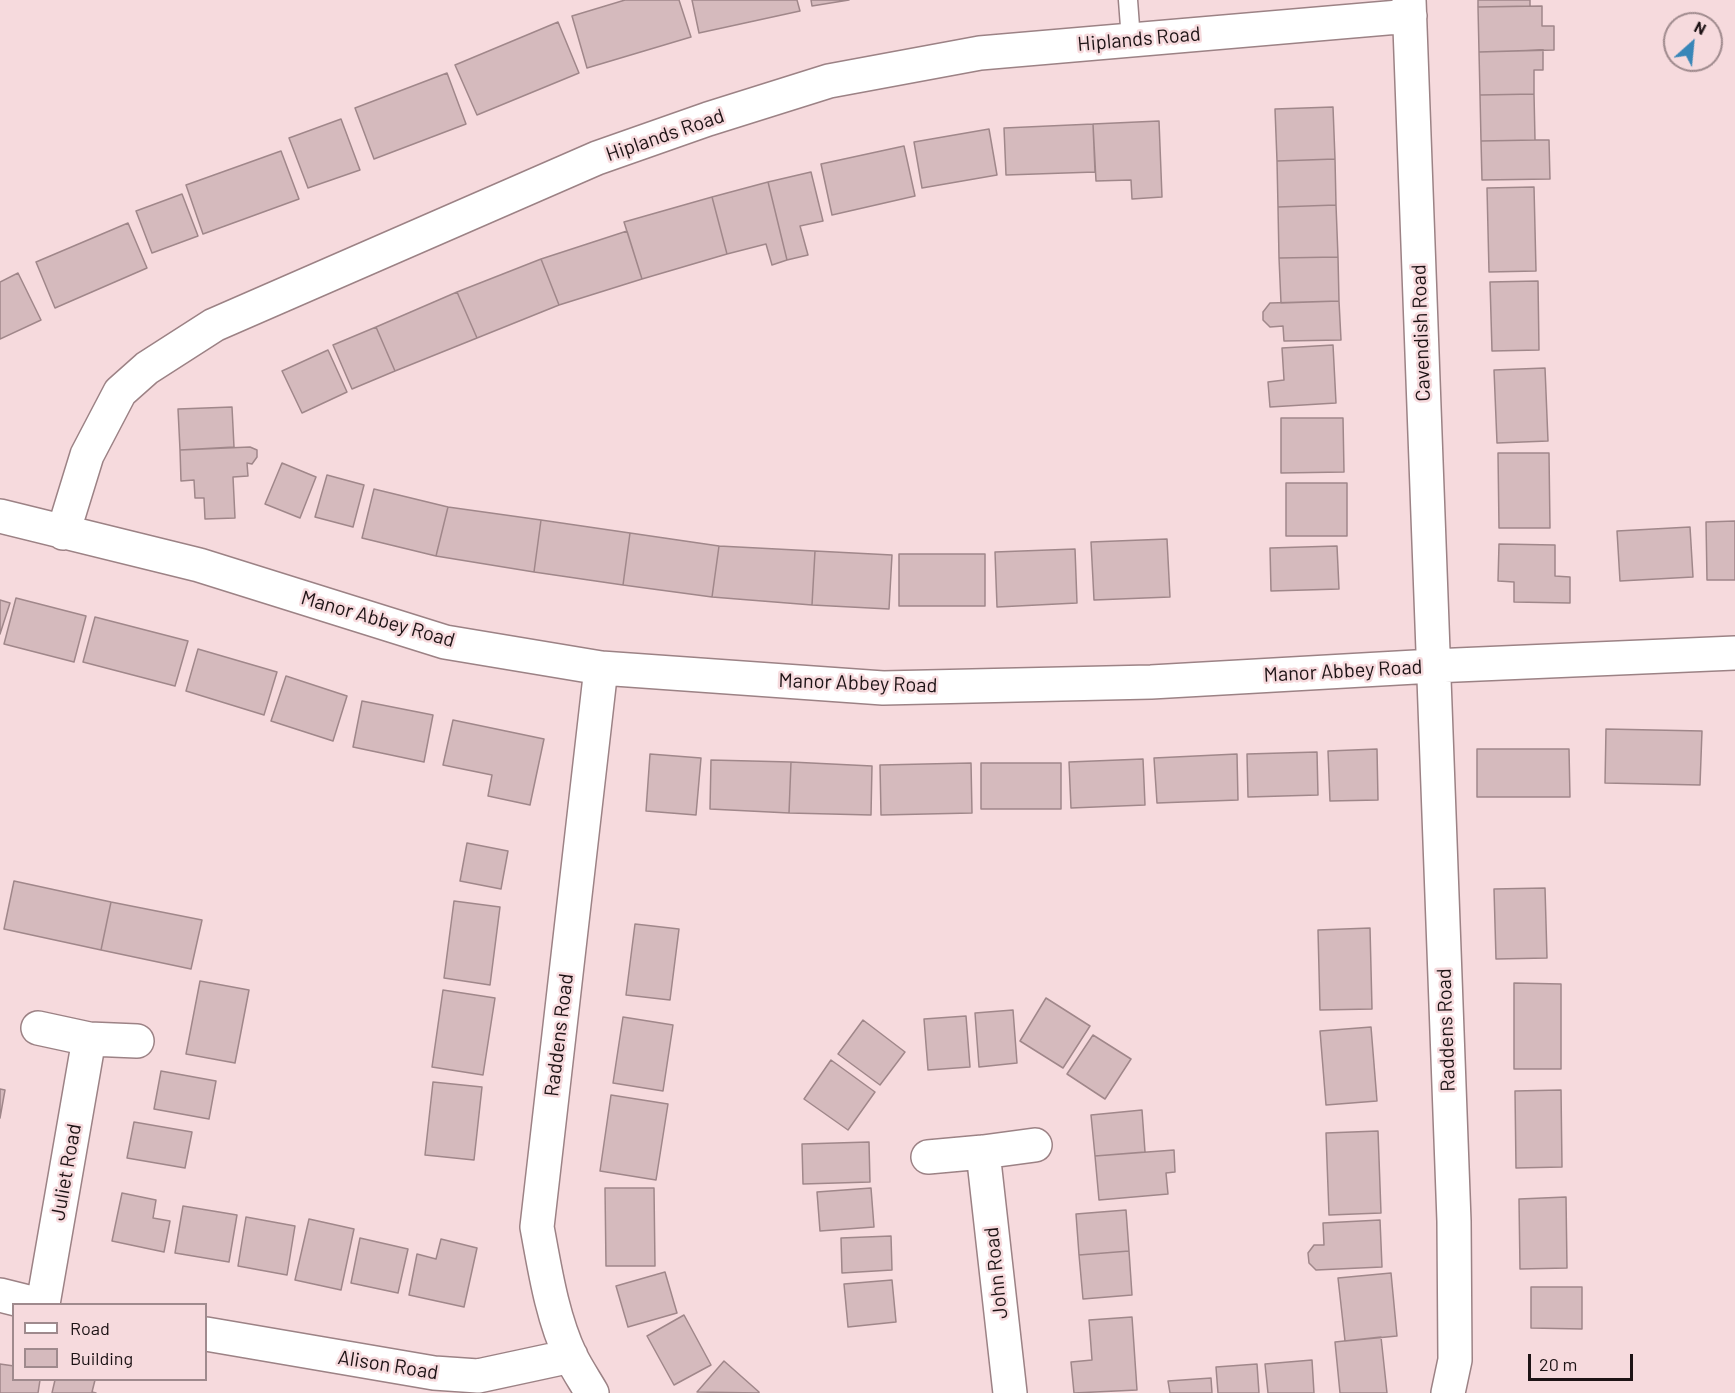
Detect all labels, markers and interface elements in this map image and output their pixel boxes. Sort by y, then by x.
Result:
north arrow [1663,12,1723,72]
text: N [1691,16,1710,38]
street label: Hiplands Road [1076,22,1202,56]
street label: Hiplands Road [603,104,727,166]
street label: Cavendish Road [1407,264,1435,402]
street label: Manor Abbey Road [298,586,458,652]
street label: Manor Abbey Road [1263,655,1423,687]
street label: Manor Abbey Road [778,668,938,698]
street label: Raddens Road [1432,968,1460,1092]
street label: Raddens Road [540,972,578,1098]
street label: Juliet Road [46,1122,86,1222]
street label: John Road [979,1226,1013,1320]
legend [12,1303,207,1381]
text: Road [70,1317,110,1339]
scale bar [1531,1342,1636,1380]
street label: Alison Road [336,1345,440,1385]
text: Building [70,1347,133,1369]
text: 20 m [1539,1353,1577,1375]

